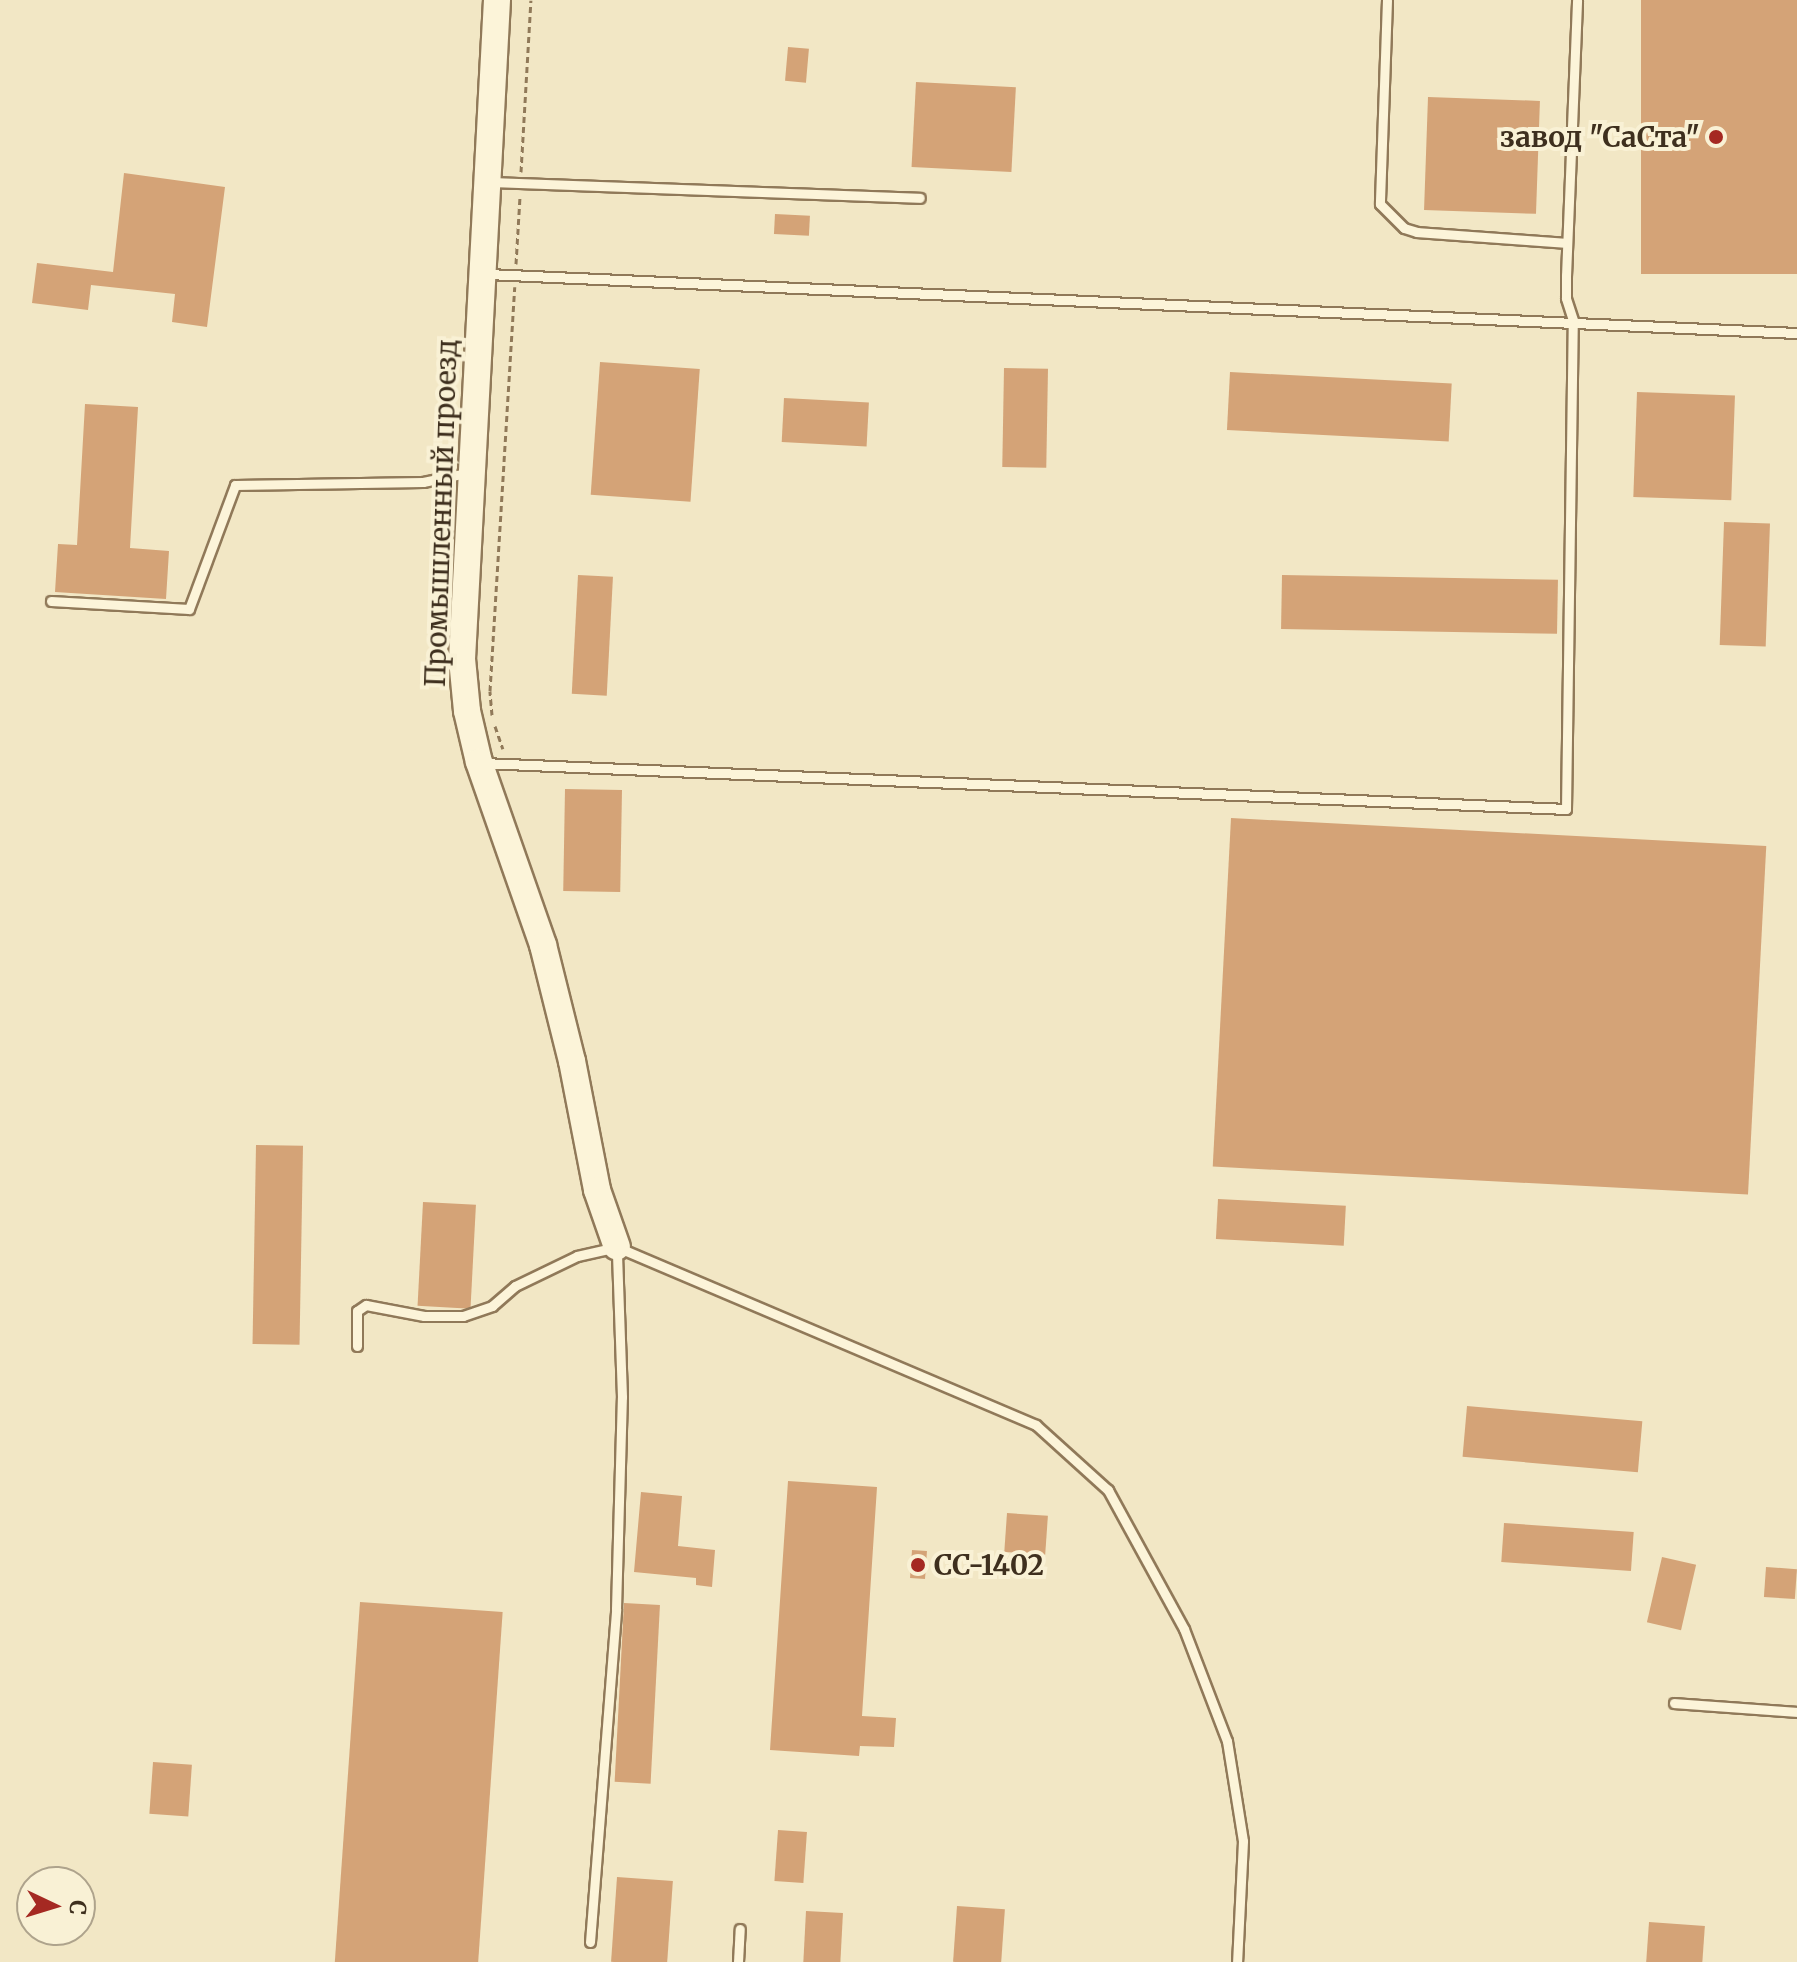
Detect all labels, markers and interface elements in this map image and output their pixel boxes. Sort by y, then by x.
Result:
place label: завод "СаСта" [1500,120,1700,154]
marker: завод "СаСта" [1707,128,1725,146]
street label: Промышленный проезд [418,338,464,688]
place label: СС-1402 [934,1548,1044,1582]
marker: СС-1402 [909,1556,927,1574]
north arrow [16,1866,96,1946]
text: С [63,1899,92,1916]

